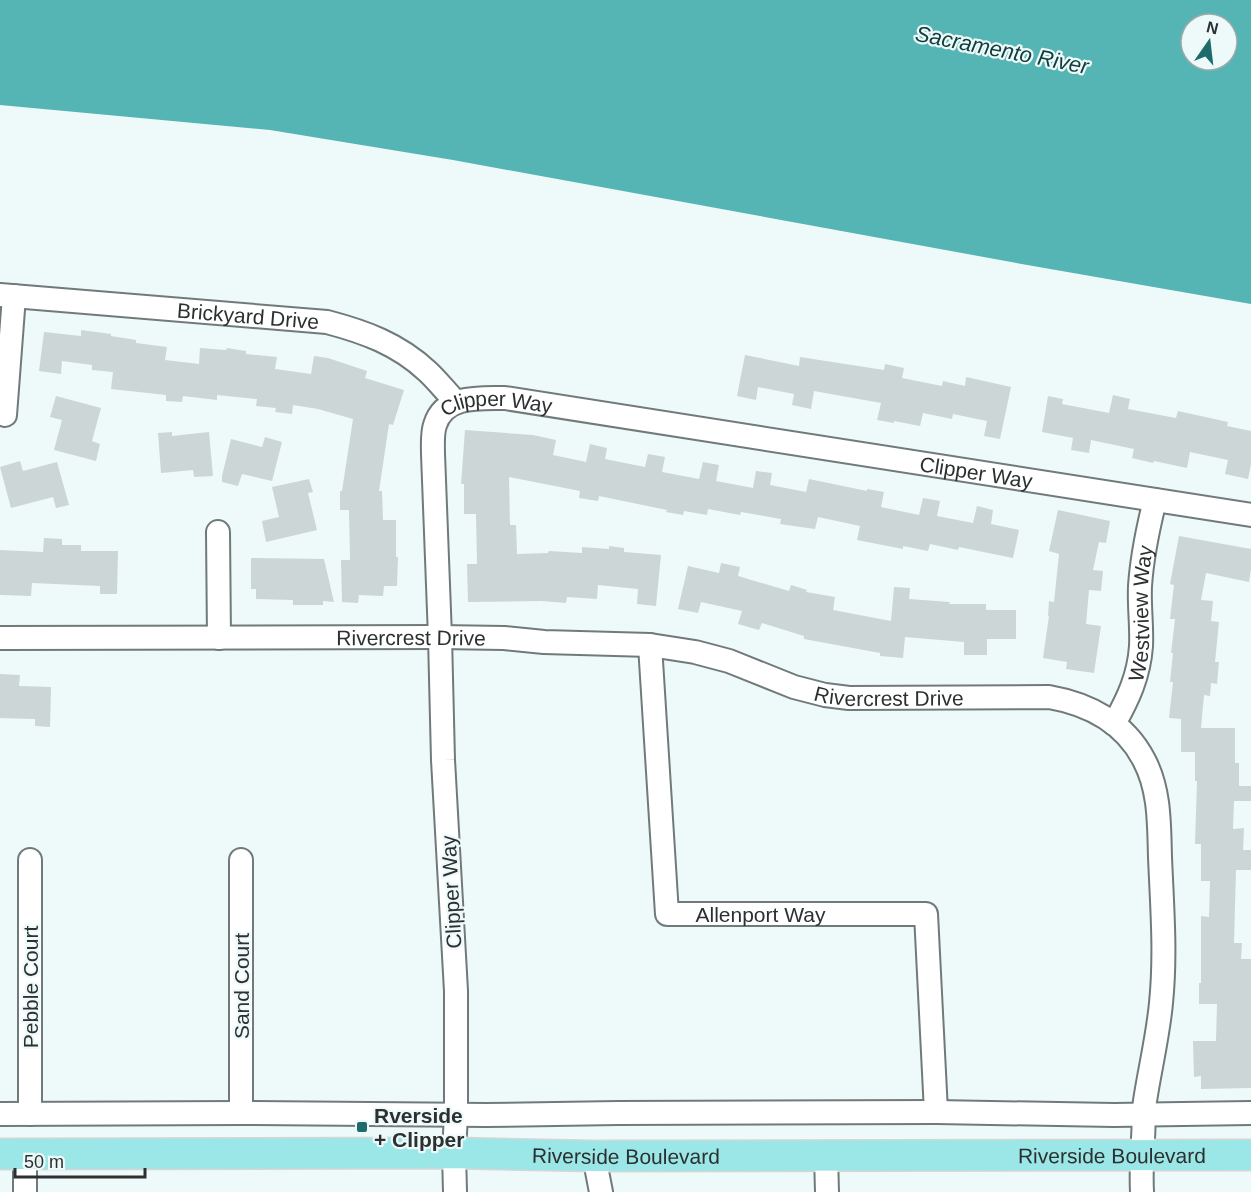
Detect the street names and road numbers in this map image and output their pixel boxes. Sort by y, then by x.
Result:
street label: Brickyard Drive [176,298,320,333]
street label: Clipper Way [435,386,554,420]
street label: Clipper Way [918,452,1035,492]
street label: Westview Way [1123,543,1156,684]
street label: Rivercrest Drive [336,625,486,649]
street label: Rivercrest Drive [812,681,964,710]
street label: Clipper Way [437,834,465,949]
street label: Allenport Way [695,903,826,926]
street label: Pebble Court [19,926,42,1048]
street label: Sand Court [230,933,253,1039]
street label: Riverside Boulevard [532,1143,720,1168]
street label: Riverside Boulevard [1018,1144,1206,1167]

